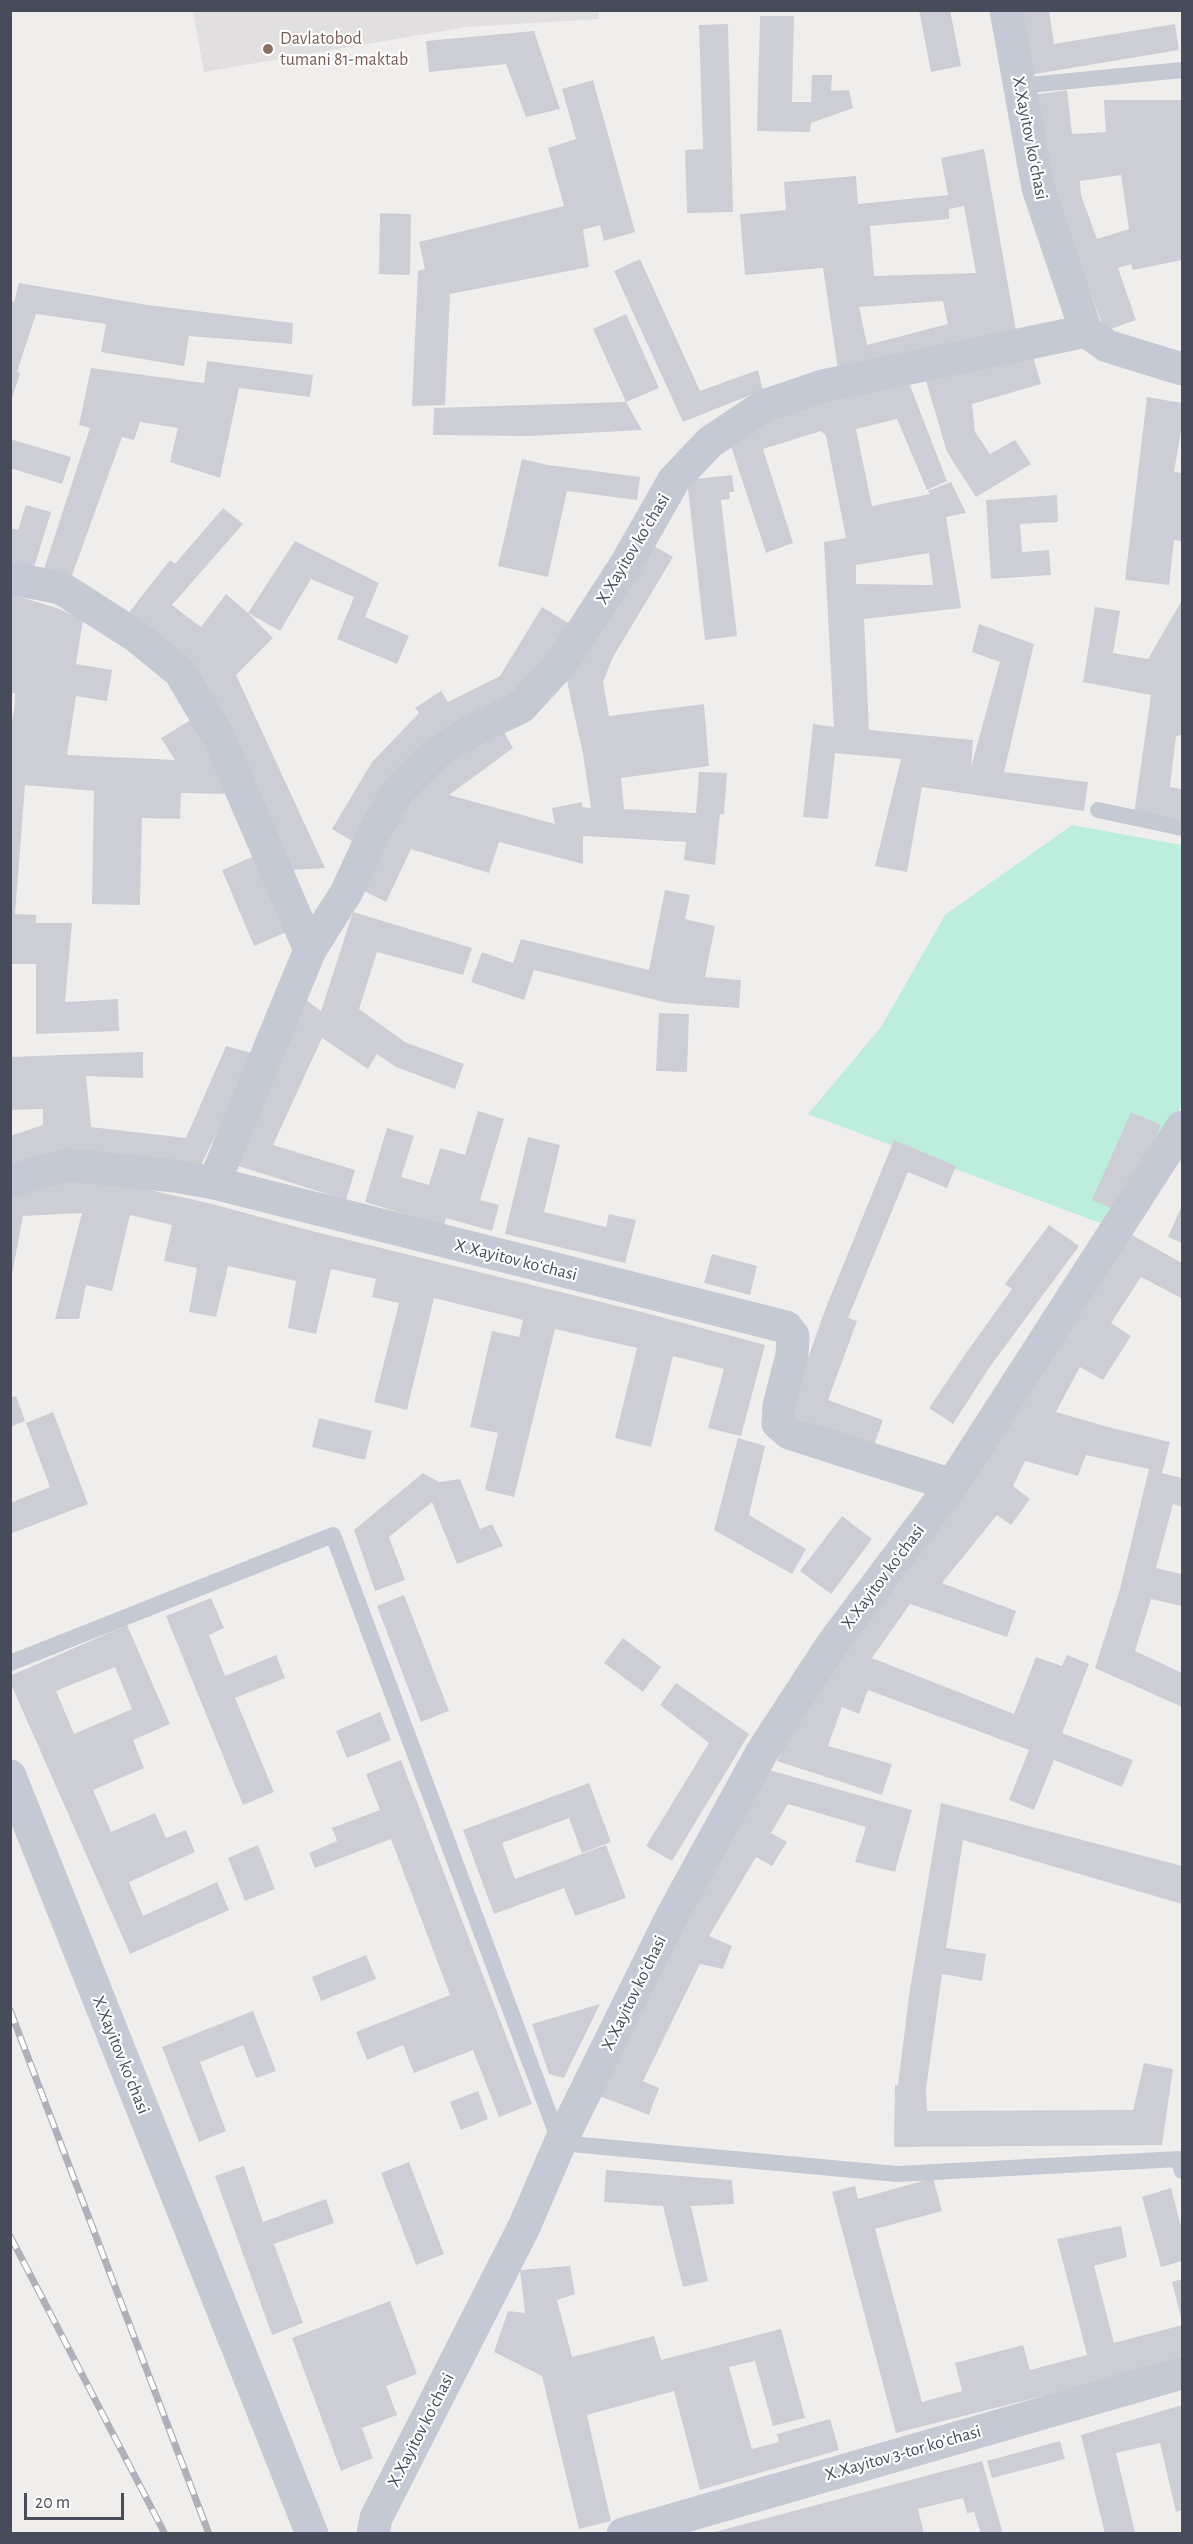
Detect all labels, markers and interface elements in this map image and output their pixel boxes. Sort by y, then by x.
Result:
place label: Davlatobod tumani 81-maktab [280,28,408,70]
marker: Davlatobod tumani 81-maktab [261,42,275,56]
street label: X.Xayitov koʻchasi [1007,74,1053,202]
street label: X.Xayitov koʻchasi [591,490,675,608]
street label: X.Xayitov koʻchasi [453,1234,579,1286]
street label: X.Xayitov koʻchasi [837,1520,929,1634]
street label: X.Xayitov koʻchasi [597,1932,671,2054]
street label: X.Xayitov koʻchasi [87,1993,155,2117]
street label: X.Xayitov koʻchasi [383,2369,459,2491]
street label: X.Xayitov 3-tor koʼchasi [822,2420,984,2486]
scale bar [27,2481,128,2519]
text: 20 m [35,2494,70,2512]

